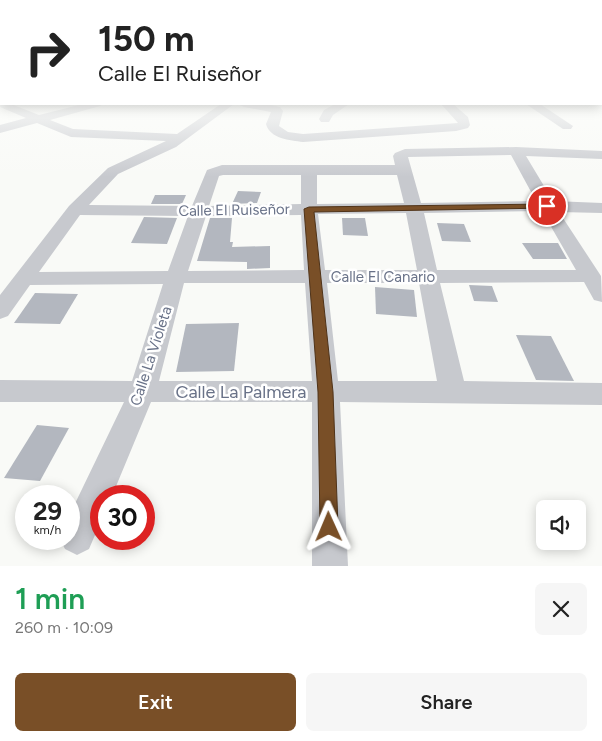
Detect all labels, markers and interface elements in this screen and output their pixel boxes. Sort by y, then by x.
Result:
text: 150 m [98,18,195,60]
icon: right [15,20,80,85]
text: Calle El Ruiseñor [98,60,261,87]
pin [526,185,568,227]
icon: arrive [533,192,561,220]
street label: Calle El Ruiseñor [178,200,290,220]
street label: Calle El Canario [331,268,436,286]
street label: Calle La Violeta [126,304,176,408]
street label: Calle La Palmera [175,381,307,403]
speed limit sign: 30 [90,485,155,550]
text: 29 [33,496,62,526]
position arrow [302,500,354,552]
map controls [536,500,586,550]
button: sound [536,500,586,550]
text: km/h [34,523,61,537]
text: 1 min [15,580,85,617]
button: close [535,583,587,635]
text: 260 m · 10:09 [15,618,113,637]
button: Exit [15,673,296,731]
button: Share [306,673,587,731]

